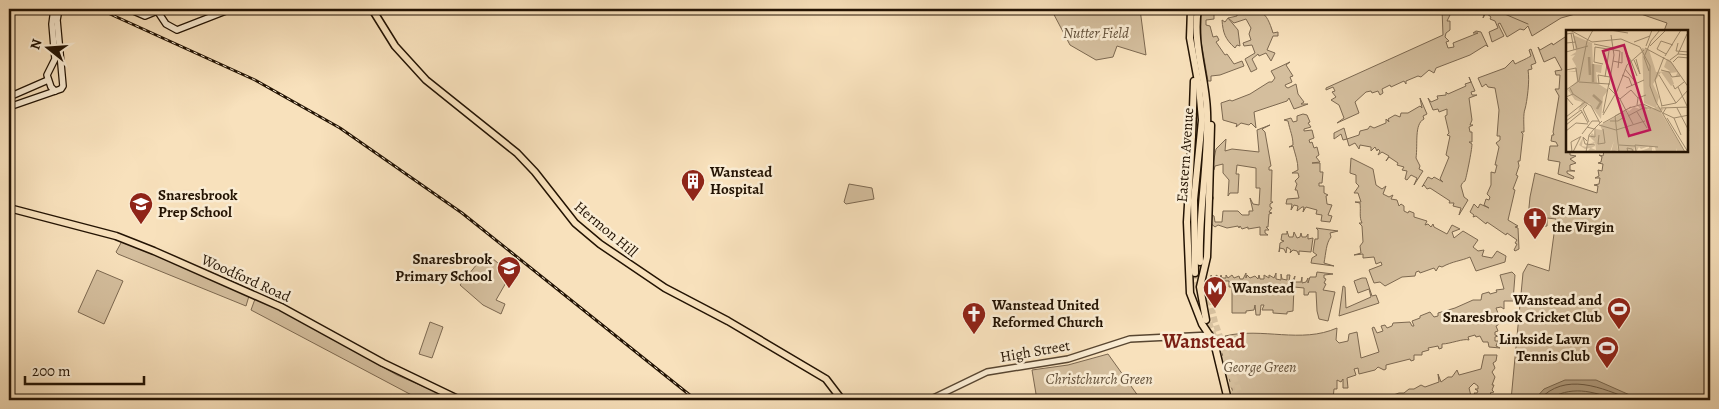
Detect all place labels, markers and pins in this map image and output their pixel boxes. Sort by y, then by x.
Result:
place label: Wanstead Hospital [709,162,773,199]
building icon: Wanstead Hospital [680,168,706,202]
place label: Snaresbrook Prep School [158,185,238,222]
school or university icon: Snaresbrook Prep School [128,191,154,225]
place label: St Mary the Virgin [1552,200,1615,237]
church icon: St Mary the Virgin [1522,206,1548,240]
place label: Snaresbrook Primary School [395,249,492,286]
school or university icon: Snaresbrook Primary School [496,255,522,289]
metro station icon: Wanstead [1202,275,1228,309]
place label: Wanstead [1231,278,1295,298]
place label: Wanstead and Snaresbrook Cricket Club [1443,290,1603,327]
place label: Wanstead United Reformed Church [991,295,1103,332]
sports icon: Wanstead and Snaresbrook Cricket Club [1606,296,1632,330]
church icon: Wanstead United Reformed Church [961,301,987,335]
place label: Linkside Lawn Tennis Club [1499,329,1591,366]
sports icon: Linkside Lawn Tennis Club [1594,335,1620,369]

